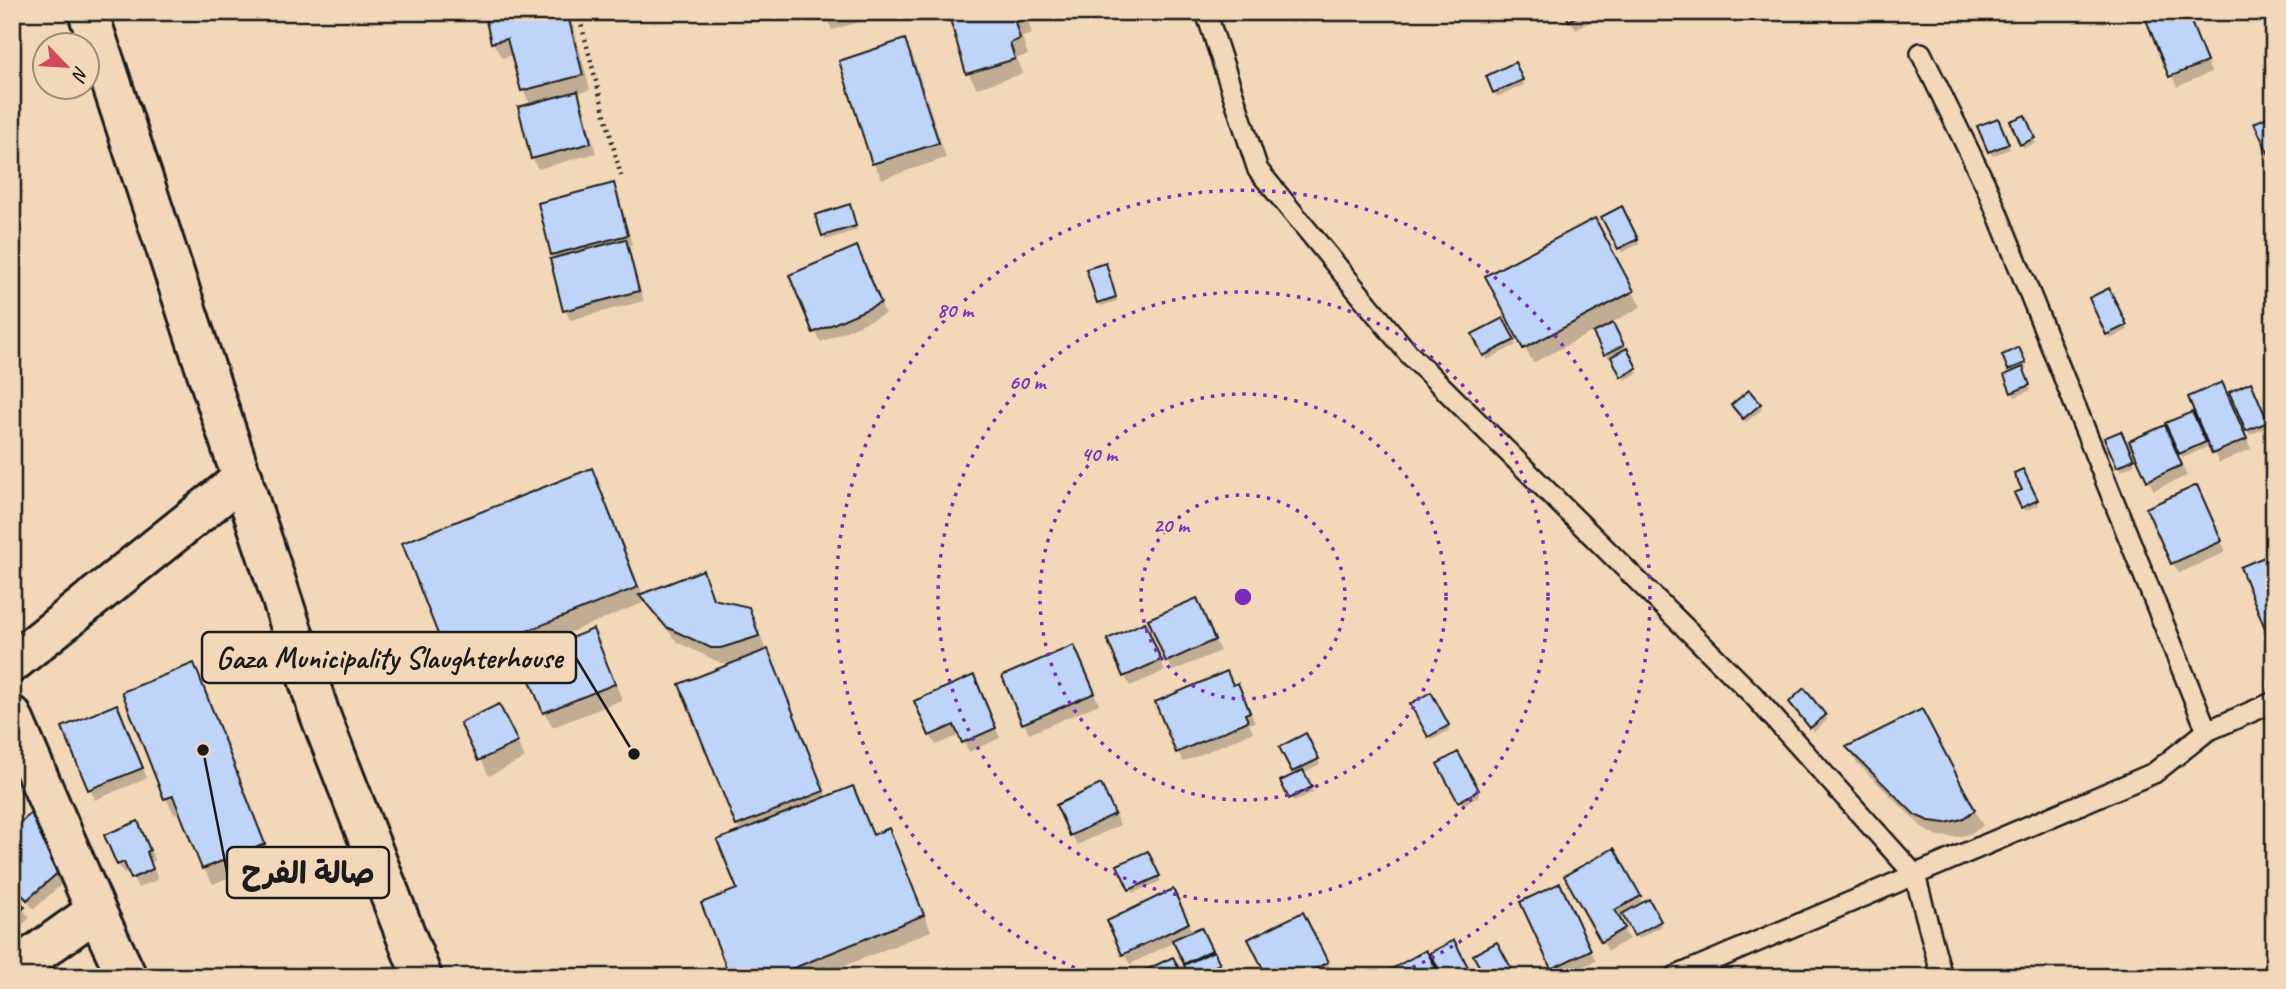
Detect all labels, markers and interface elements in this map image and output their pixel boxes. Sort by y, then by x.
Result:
north arrow [32,32,102,102]
text: N [66,62,94,86]
text: 80 m [937,297,975,323]
text: 60 m [1009,369,1047,395]
text: 40 m [1081,441,1119,467]
text: 20 m [1153,512,1191,538]
centre of rings [1231,585,1255,609]
callout: Gaza Municipality Slaughterhouse [202,632,576,683]
text: Gaza Municipality Slaughterhouse [216,639,565,677]
callout: صالة الفرح [227,847,389,898]
text: صالة الفرح [241,854,375,892]

